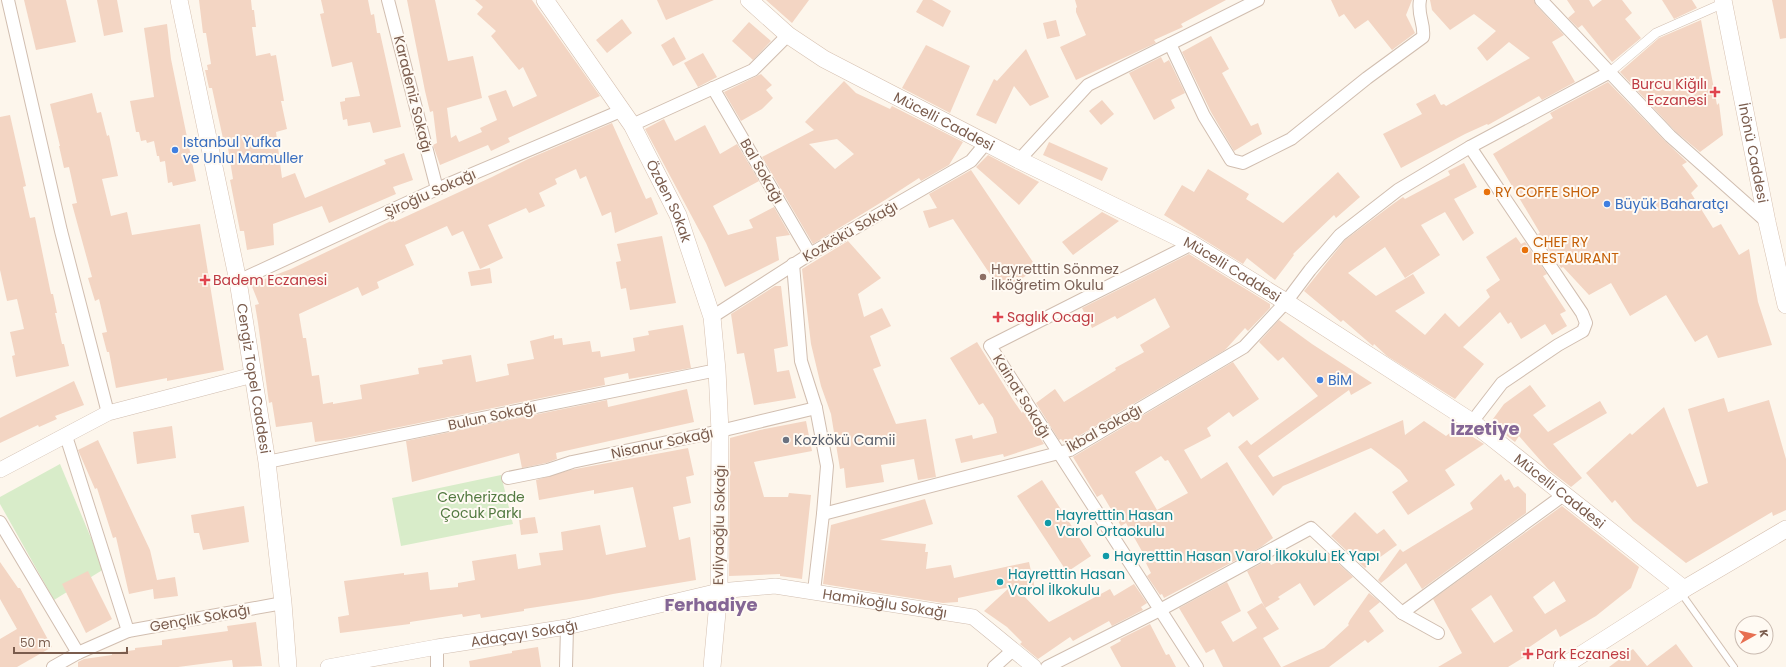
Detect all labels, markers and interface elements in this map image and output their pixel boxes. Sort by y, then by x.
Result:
street label: Karadeniz Sokağı [389,33,437,155]
place label: Burcu Kiğılı Eczanesi [1631,74,1707,110]
street label: Mücelli Caddesi [890,87,998,156]
marker: Burcu Kiğılı Eczanesi [1710,87,1720,97]
street label: İnönü Caddesi [1734,101,1773,205]
place label: Istanbul Yufka ve Unlu Mamuller [183,132,304,168]
street label: Bal Sokağı [735,135,789,207]
marker: Istanbul Yufka ve Unlu Mamuller [170,145,180,155]
street label: Özden Sokak [641,156,697,246]
street label: Şiroğlu Sokağı [381,164,479,222]
place label: RY COFFE SHOP [1495,182,1599,202]
marker: RY COFFE SHOP [1482,187,1492,197]
place label: Büyük Baharatçı [1615,194,1729,214]
street label: Kozkökü Sokağı [799,196,901,266]
marker: Büyük Baharatçı [1602,199,1612,209]
street label: Mücelli Caddesi [1180,231,1285,307]
place label: CHEF RY RESTAURANT [1533,232,1619,268]
marker: CHEF RY RESTAURANT [1520,245,1530,255]
place label: Hayretttin Sönmez İlköğretim Okulu [991,259,1119,295]
place label: Badem Eczanesi [213,270,327,290]
marker: Hayretttin Sönmez İlköğretim Okulu [978,272,988,282]
marker: Badem Eczanesi [200,275,210,285]
street label: Cengiz Topel Caddesi [232,302,276,455]
place label: Saglık Ocagı [1007,307,1094,327]
marker: Saglık Ocagı [992,311,1004,323]
street label: Kainat Sokağı [988,350,1056,442]
place label: BİM [1328,370,1352,390]
marker: BİM [1315,375,1325,385]
street label: Bulun Sokağı [446,397,538,435]
street label: İkbal Sokağı [1063,399,1145,457]
district label: İzzetiye [1450,416,1520,441]
street label: Nisanur Sokağı [609,422,715,464]
place label: Kozkökü Camii [794,430,895,450]
marker: Kozkökü Camii [781,435,791,445]
street label: Mücelli Caddesi [1510,449,1609,533]
street label: Evliyaoğlu Sokağı [708,465,730,585]
park label: Cevherizade Çocuk Parkı [437,487,525,523]
place label: Hayretttin Hasan Varol Ortaokulu [1056,505,1173,541]
marker: Hayretttin Hasan Varol Ortaokulu [1043,518,1053,528]
place label: Hayretttin Hasan Varol İlkokulu Ek Yapı [1114,546,1379,566]
marker: Hayretttin Hasan Varol İlkokulu Ek Yapı [1101,551,1111,561]
place label: Hayretttin Hasan Varol İlkokulu [1008,564,1125,600]
marker: Hayretttin Hasan Varol İlkokulu [995,577,1005,587]
street label: Hamikoğlu Sokağı [821,584,949,623]
district label: Ferhadiye [665,592,758,617]
street label: Gençlik Sokağı [148,599,252,637]
street label: Adaçayı Sokağı [469,615,580,652]
north arrow [1734,615,1774,655]
scale bar [14,629,127,655]
text: K [1755,629,1772,639]
text: 50 m [20,634,51,651]
place label: Park Eczanesi [1536,644,1630,664]
marker: Park Eczanesi [1523,649,1533,659]

